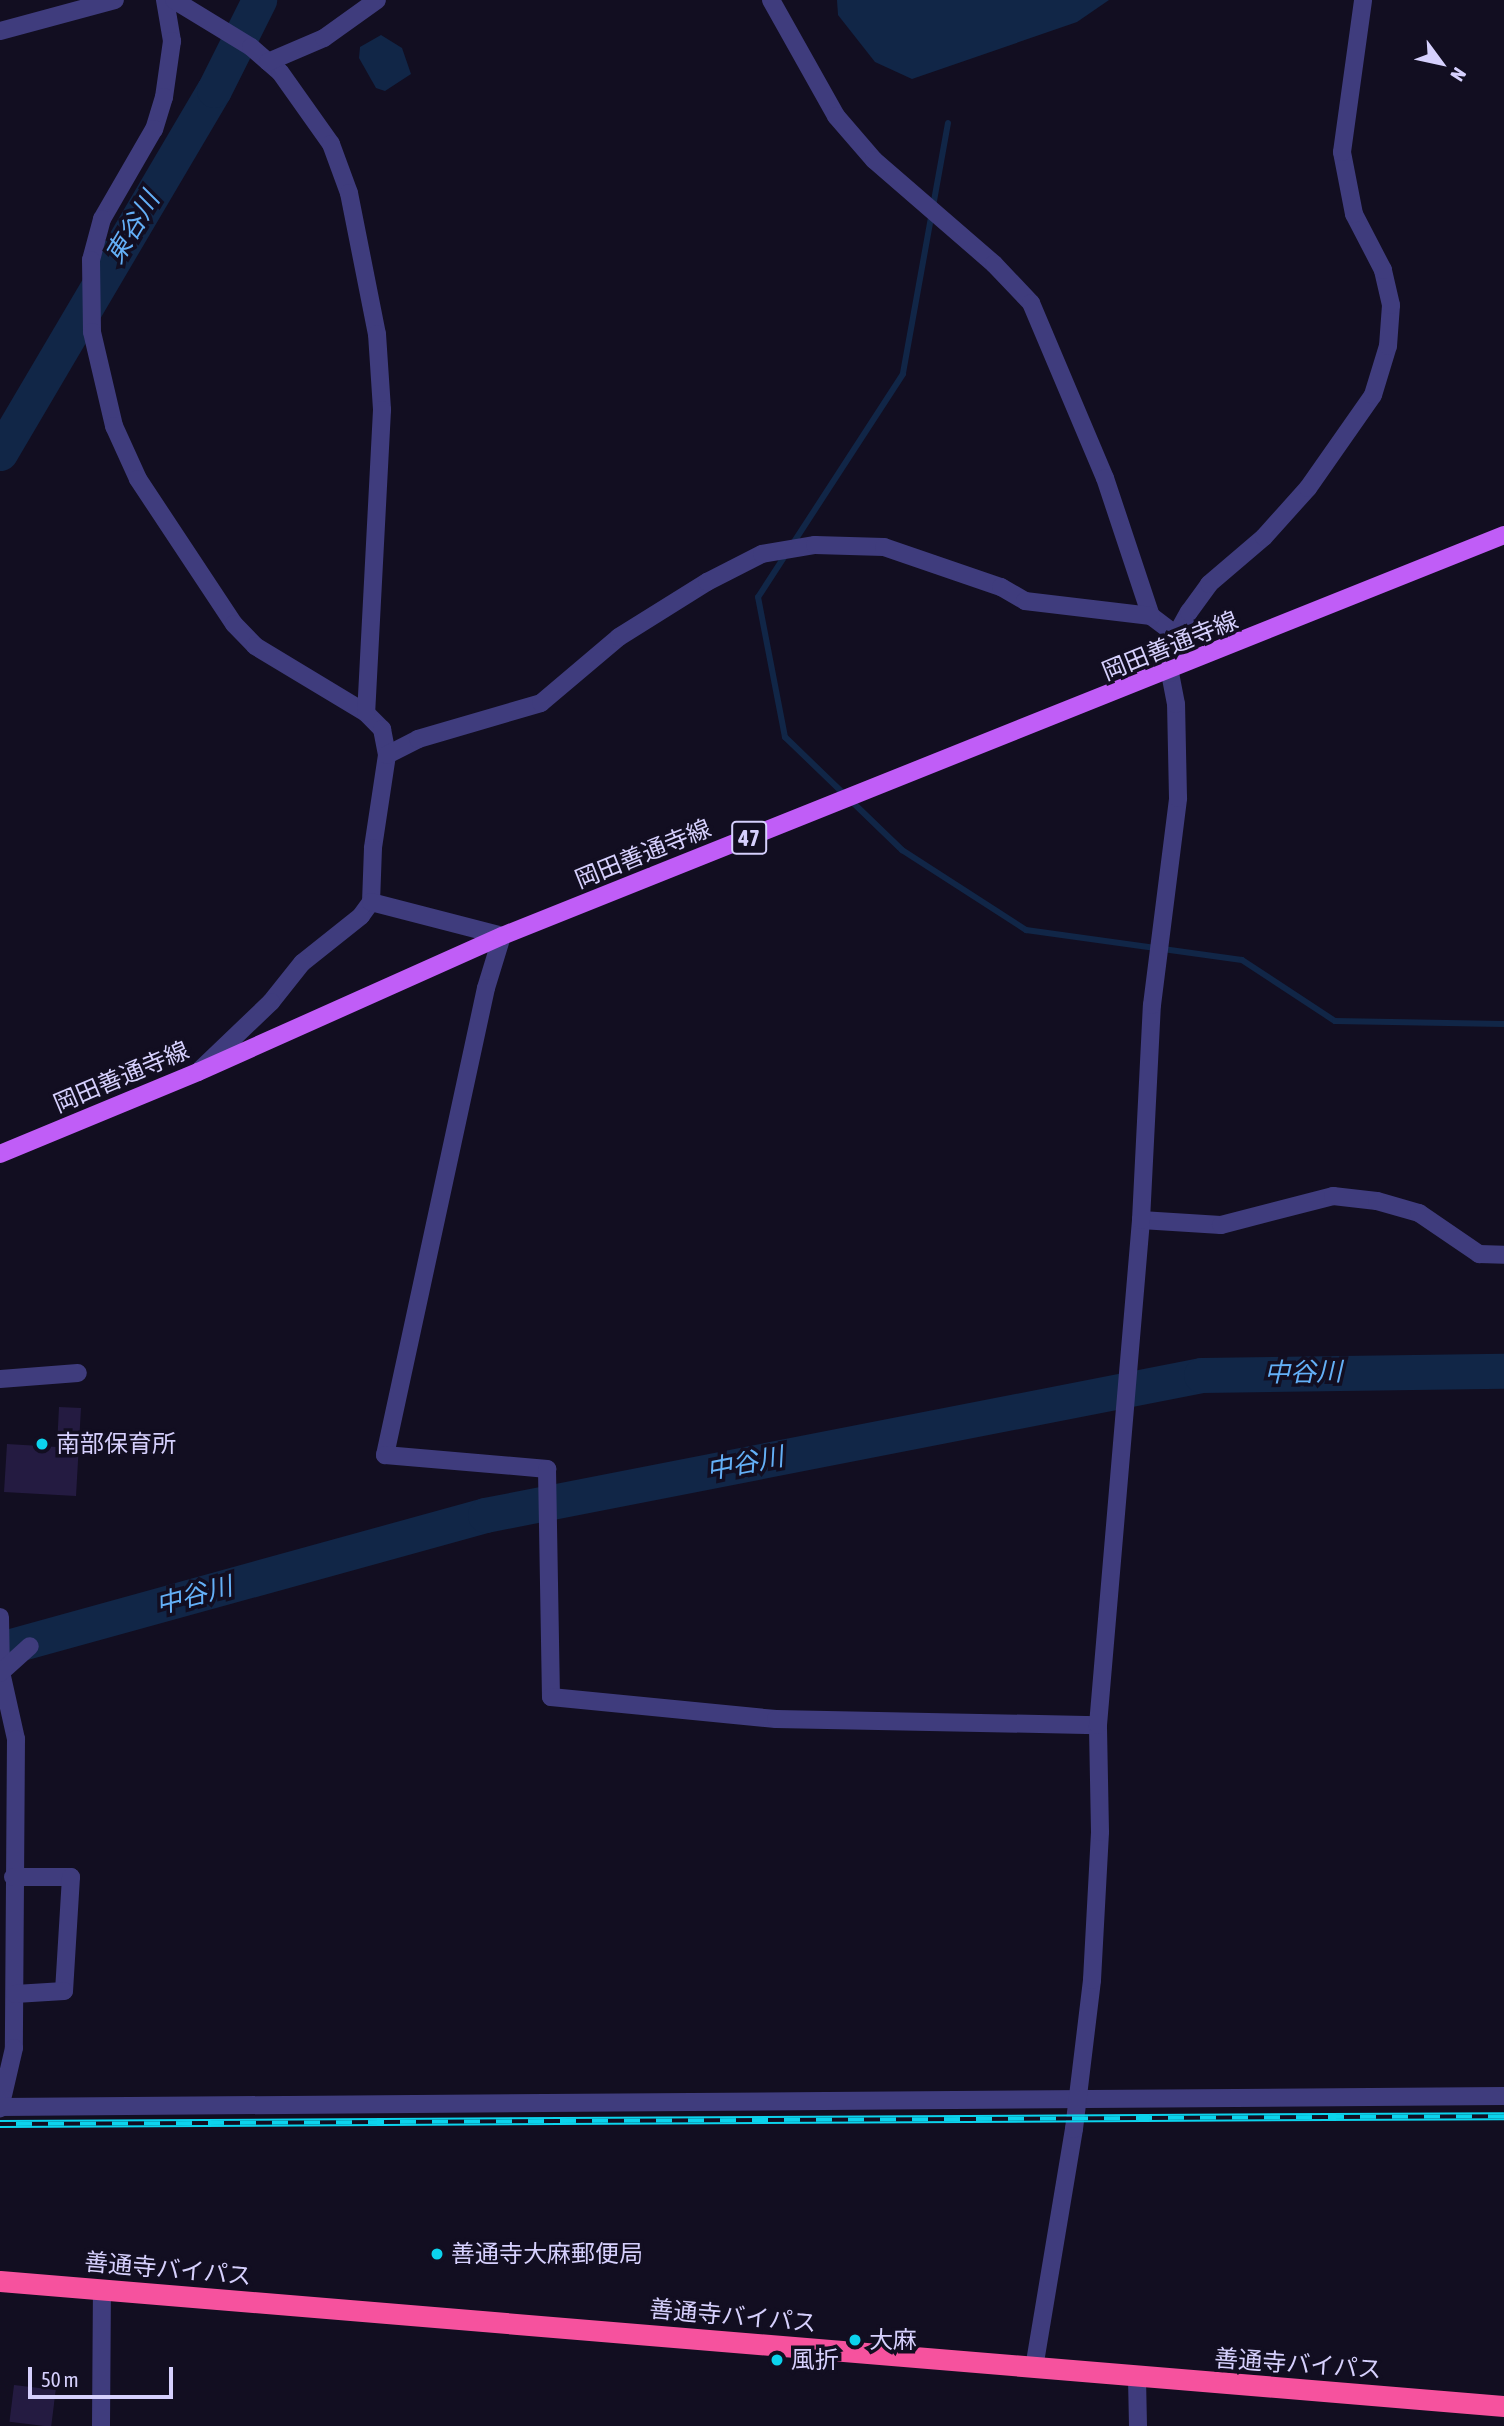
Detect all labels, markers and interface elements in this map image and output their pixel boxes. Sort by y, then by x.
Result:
north arrow [1406,28,1476,98]
text: N [1446,64,1471,85]
water label: 東谷川 [100,187,166,269]
street label: 岡田善通寺線 [1098,606,1242,686]
street label: 岡田善通寺線 [571,814,715,894]
road number: 47 [730,818,768,858]
street label: 岡田善通寺線 [49,1036,193,1118]
water label: 中谷川 [1264,1357,1342,1389]
place label: 南部保育所 [56,1430,176,1458]
marker: 南部保育所 [34,1436,50,1452]
water label: 中谷川 [704,1441,786,1487]
water label: 中谷川 [152,1571,236,1621]
place label: 善通寺大麻郵便局 [451,2240,643,2268]
marker: 善通寺大麻郵便局 [429,2246,445,2262]
street label: 善通寺バイパス [83,2247,253,2291]
street label: 善通寺バイパス [648,2294,818,2338]
place label: 大麻 [869,2326,917,2354]
marker: 大麻 [847,2332,863,2348]
street label: 善通寺バイパス [1213,2344,1383,2384]
place label: 風折 [791,2346,839,2374]
scale bar [32,2352,177,2396]
marker: 風折 [769,2352,785,2368]
text: 50 m [41,2367,79,2391]

